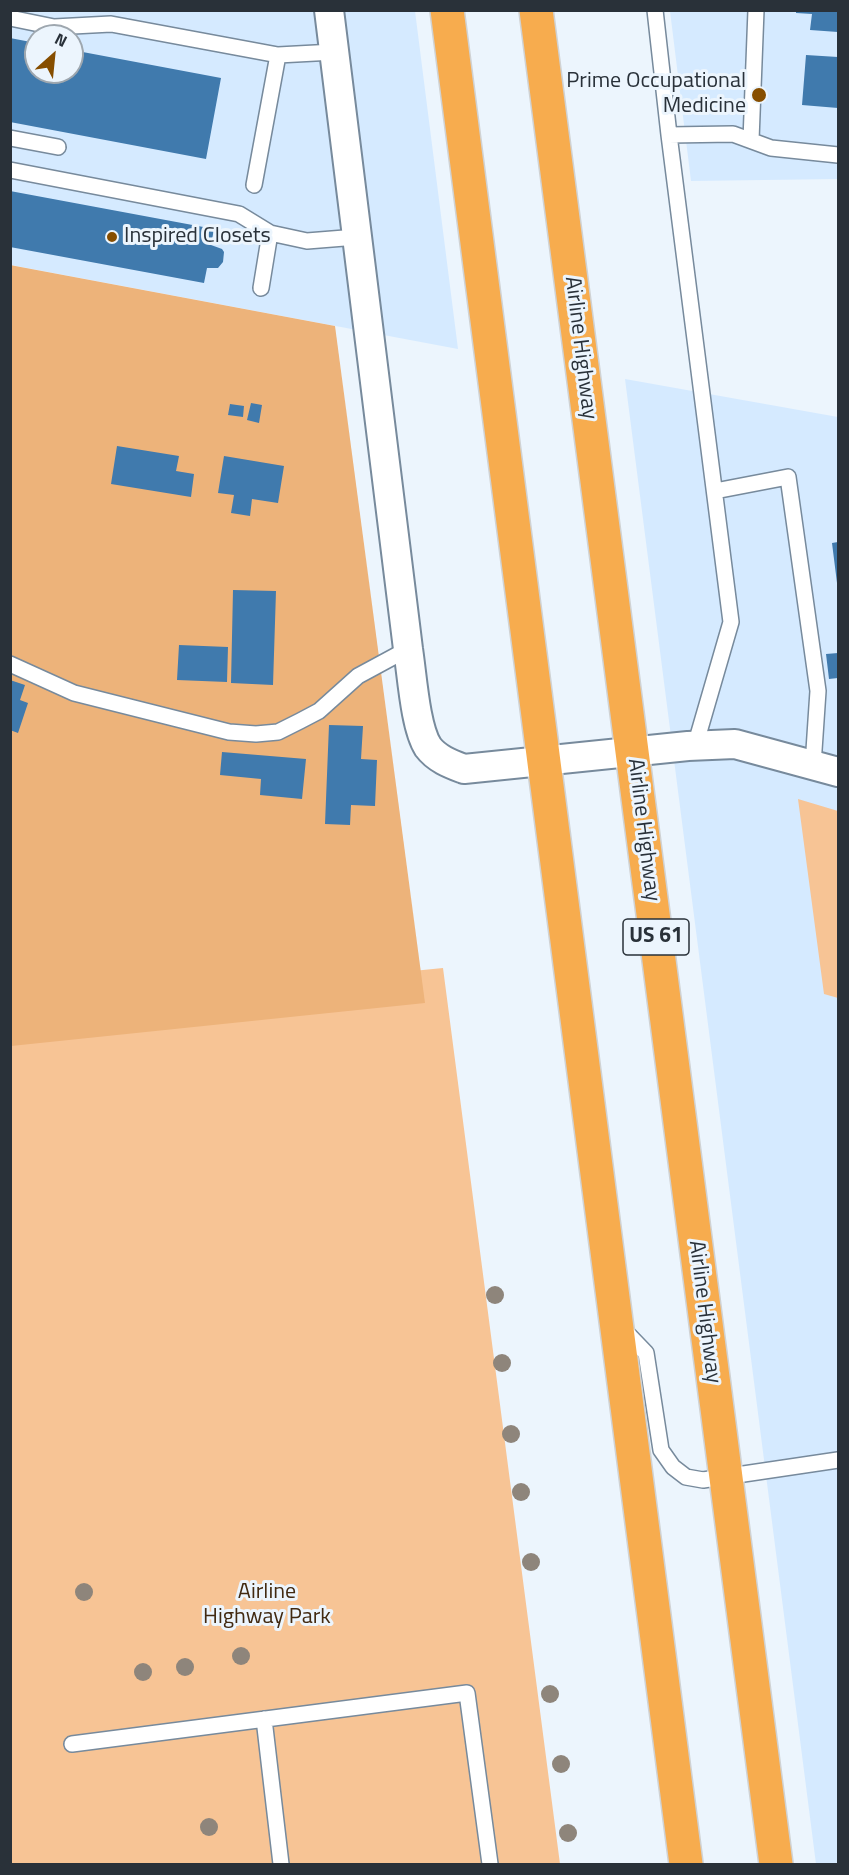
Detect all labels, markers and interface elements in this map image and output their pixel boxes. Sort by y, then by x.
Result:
north arrow [24,24,84,84]
text: N [51,27,72,53]
place label: Prime Occupational Medicine [566,69,746,120]
marker: Prime Occupational Medicine [750,86,768,104]
place label: Inspired Closets [124,224,271,250]
marker: Inspired Closets [105,230,119,244]
street label: Airline Highway [558,275,602,421]
street label: Airline Highway [621,757,665,903]
road number: US 61 [623,919,689,955]
street label: Airline Highway [682,1239,726,1385]
park label: Airline Highway Park [203,1580,331,1632]

